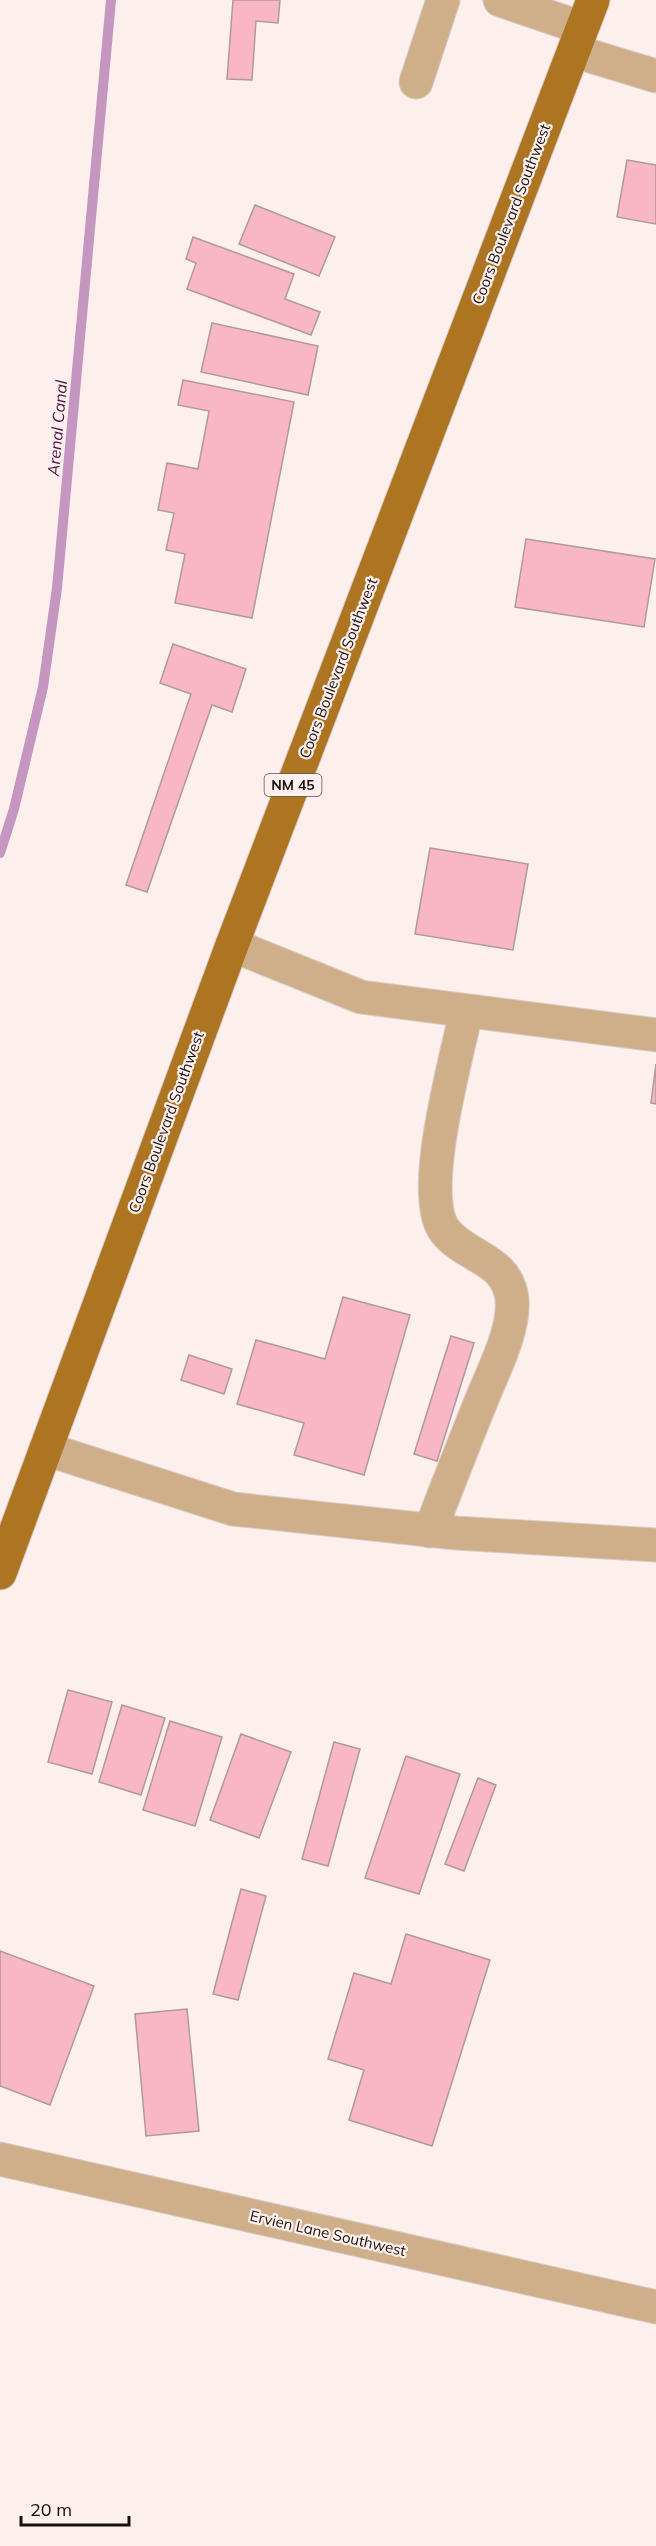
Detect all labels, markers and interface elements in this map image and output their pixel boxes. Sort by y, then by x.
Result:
street label: Coors Boulevard Southwest [468,121,554,307]
water label: Arenal Canal [43,379,71,478]
street label: Coors Boulevard Southwest [295,575,381,761]
road number: NM 45 [264,774,322,796]
street label: Coors Boulevard Southwest [124,1029,208,1215]
street label: Ervien Lane Southwest [248,2206,408,2260]
scale bar [21,2489,129,2527]
text: 20 m [30,2498,72,2521]

